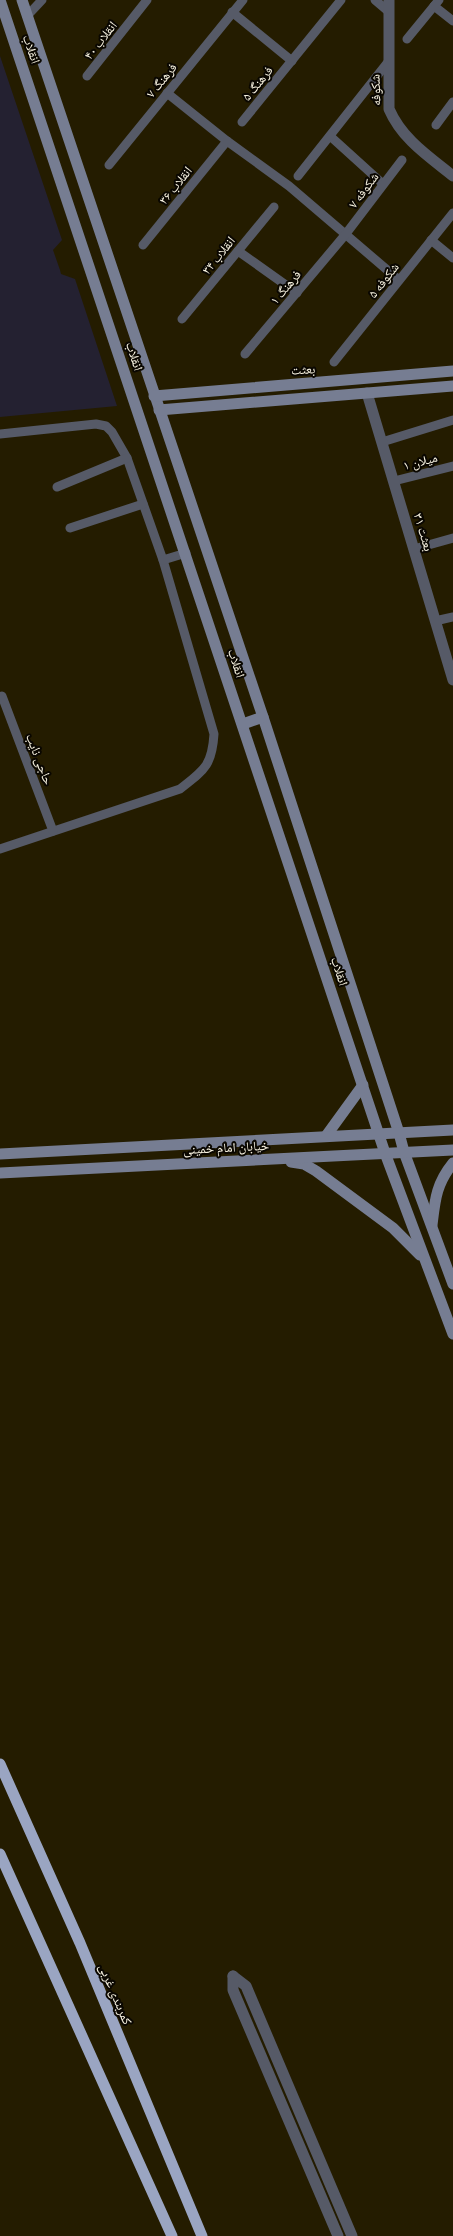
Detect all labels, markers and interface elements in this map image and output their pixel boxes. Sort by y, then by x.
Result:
street label: انقلاب ۴۰ [80,18,120,63]
street label: انقلاب [19,32,44,66]
street label: فرهنگ ۷ [142,59,181,101]
street label: فرهنگ ۵ [238,62,277,104]
street label: شکوفه [366,74,385,106]
street label: انقلاب ۳۶ [155,163,195,207]
street label: شکوفه ۷ [344,169,382,212]
street label: انقلاب ۳۴ [198,233,238,277]
street label: شکوفه ۵ [364,259,403,302]
street label: فرهنگ ۱ [266,267,305,308]
street label: انقلاب [122,339,147,373]
street label: بعثت [290,360,316,378]
street label: میلان ۱ [401,449,439,474]
street label: بعثت ۳۱ [410,511,437,553]
street label: انقلاب [224,646,249,680]
street label: حاجی نایب [22,731,57,787]
street label: انقلاب [327,954,352,988]
street label: خیابان امام خمینی [182,1137,270,1158]
street label: کمربندی غربی [95,1961,136,2028]

